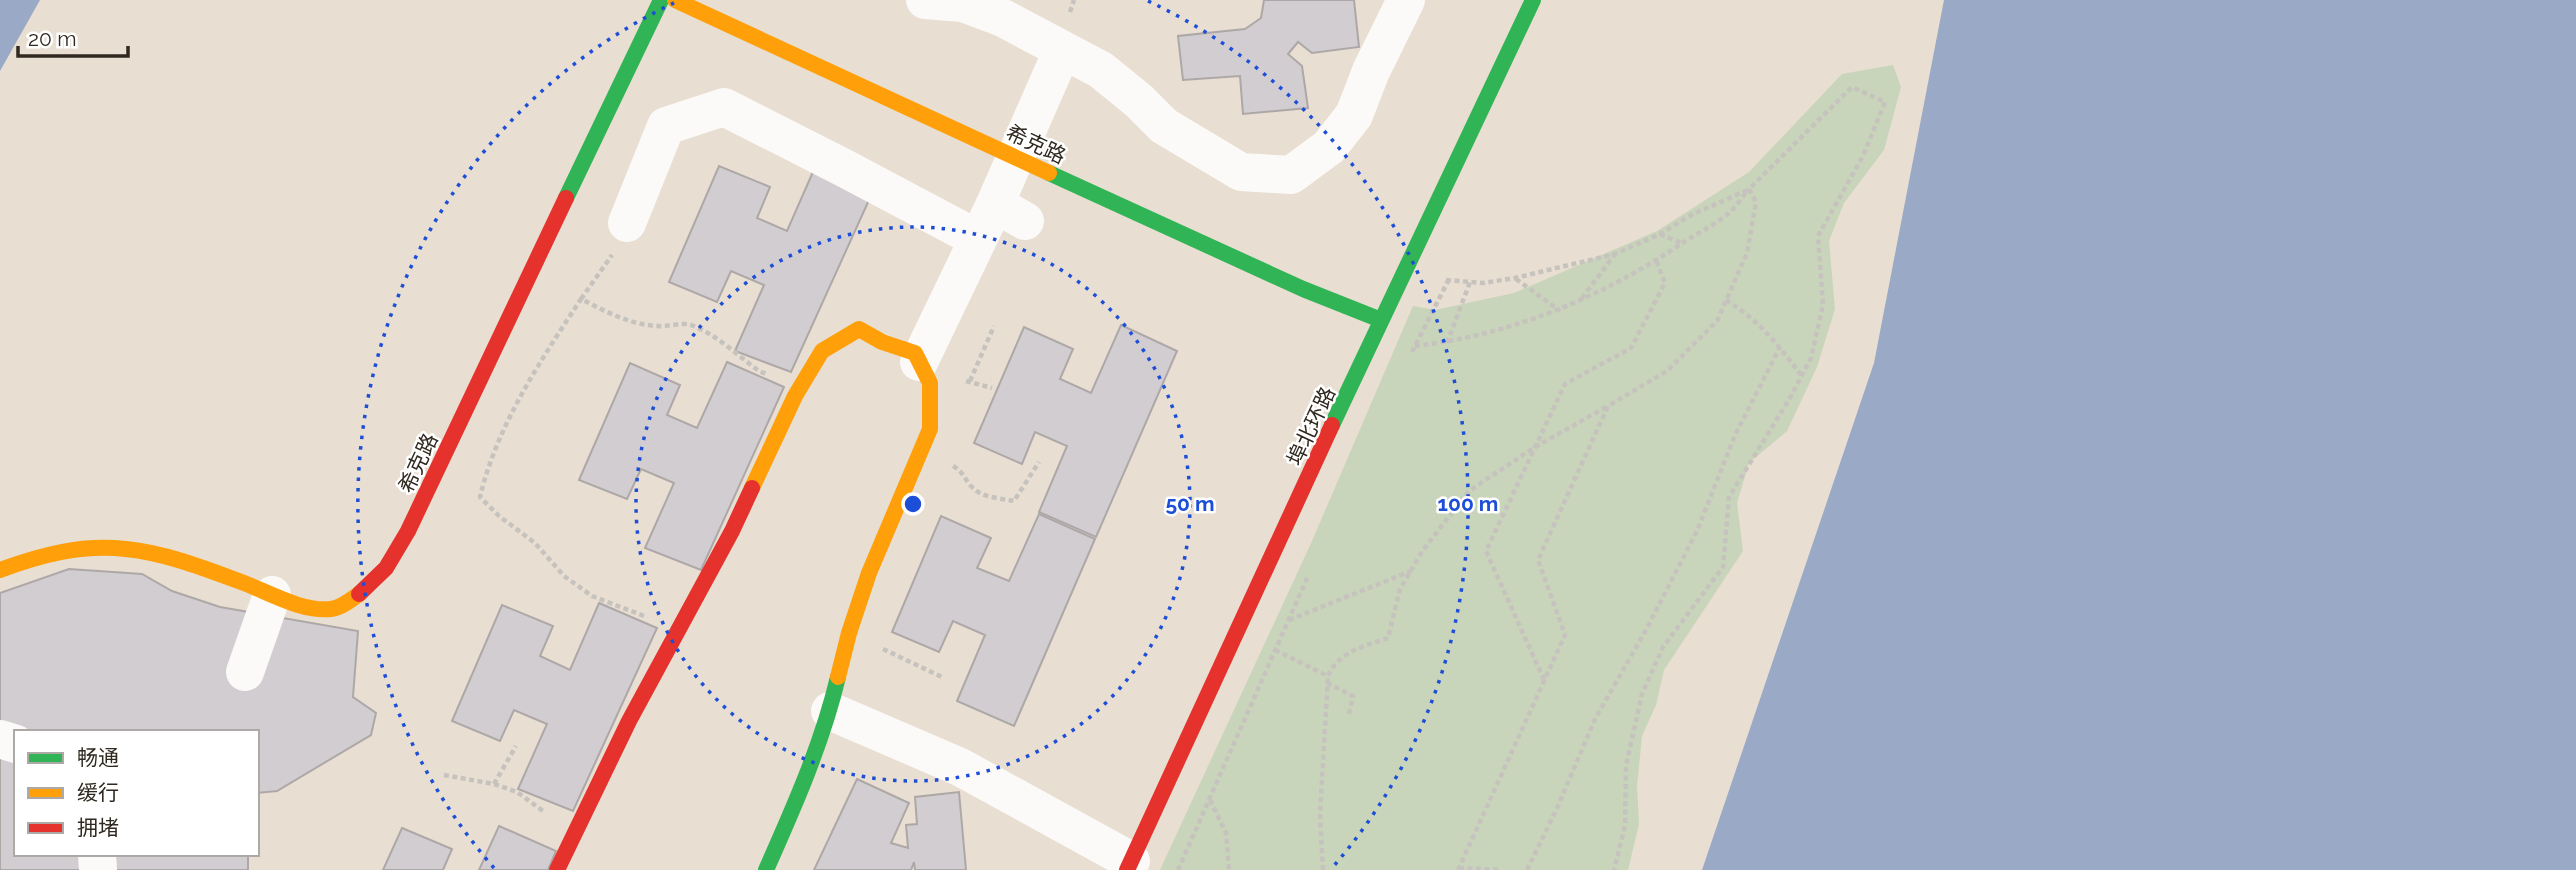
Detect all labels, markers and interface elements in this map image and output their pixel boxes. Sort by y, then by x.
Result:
scale bar [18,14,128,58]
text: 20 m [28,26,76,51]
street label: 希克路 [1002,119,1070,169]
street label: 埠北环路 [1282,383,1340,469]
street label: 希克路 [393,429,443,497]
text: 50 m [1165,491,1215,516]
text: 100 m [1438,491,1498,516]
centre of rings [901,492,925,516]
legend [14,730,259,856]
text: 畅通 [77,745,119,770]
text: 缓行 [77,780,119,805]
text: 拥堵 [77,815,119,840]

